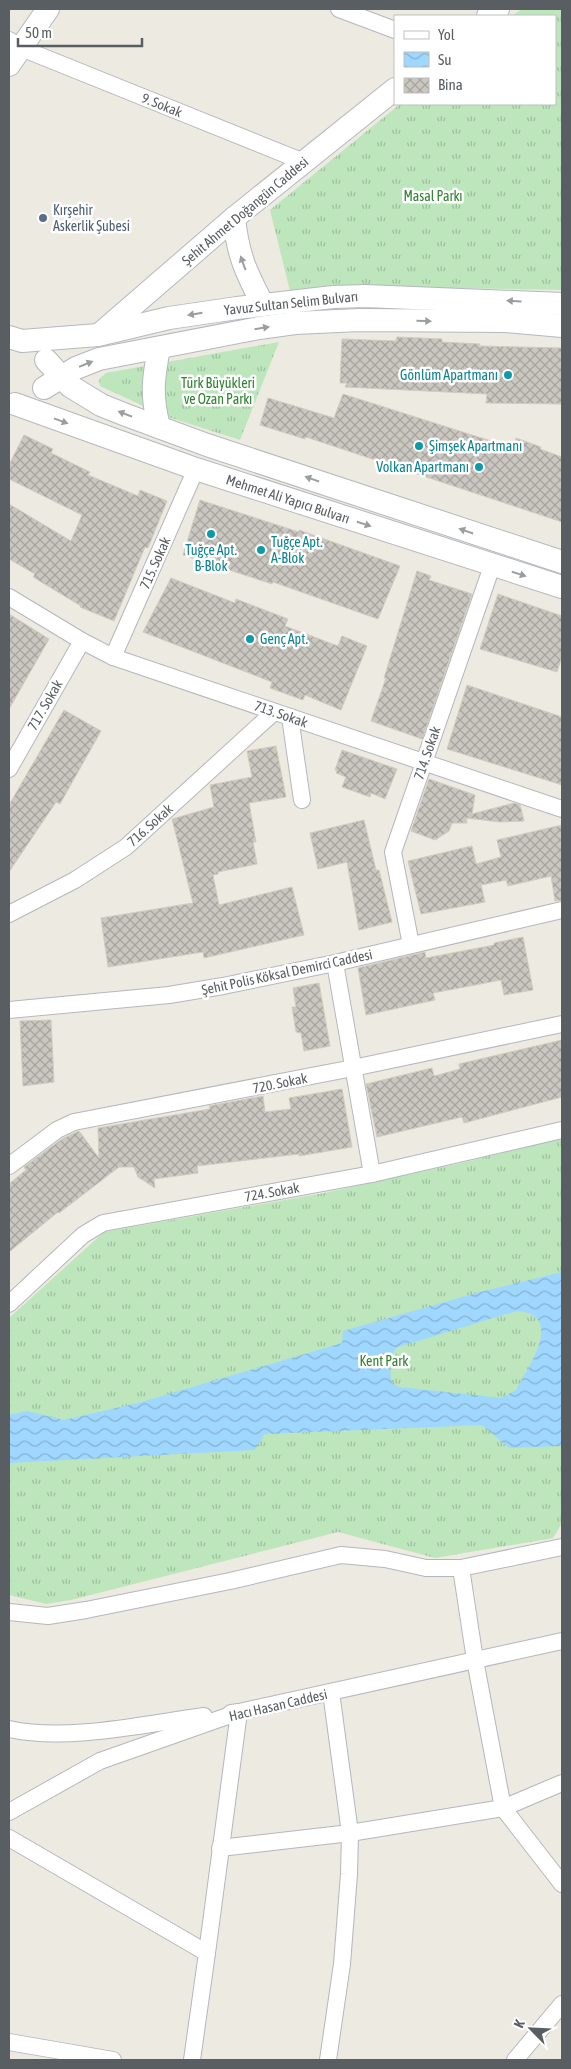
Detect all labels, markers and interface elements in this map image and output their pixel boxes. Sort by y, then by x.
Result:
scale bar [18,15,141,47]
legend [394,15,556,105]
text: 50 m [25,24,52,41]
text: Yol [438,26,455,43]
text: Su [438,51,452,68]
text: Bina [438,76,463,93]
street label: 9. Sokak [139,90,185,120]
street label: Şehit Ahmet Doğangün Caddesi [179,154,311,268]
park label: Masal Parkı [403,188,463,204]
place label: Kırşehir Askerlik Şubesi [53,202,130,234]
marker: Kırşehir Askerlik Şubesi [37,212,49,224]
one-way arrow [239,255,247,270]
street label: Yavuz Sultan Selim Bulvarı [223,288,359,318]
one-way arrow [505,297,521,305]
one-way arrow [186,310,202,318]
one-way arrow [416,317,432,325]
one-way arrow [254,323,270,331]
one-way arrow [79,360,94,368]
place label: Gönlüm Apartmanı [400,367,498,383]
marker: Gönlüm Apartmanı [502,369,514,381]
park label: Türk Büyükleri ve Ozan Parkı [181,375,255,407]
one-way arrow [118,410,133,417]
one-way arrow [54,417,69,425]
place label: Şimşek Apartmanı [429,438,522,454]
marker: Şimşek Apartmanı [413,440,425,452]
place label: Volkan Apartmanı [376,459,469,475]
marker: Volkan Apartmanı [473,461,485,473]
street label: Mehmet Ali Yapıcı Bulvarı [224,471,352,527]
one-way arrow [304,475,319,483]
one-way arrow [357,520,372,528]
one-way arrow [458,527,473,535]
marker: Tuğçe Apt. B-Blok [205,528,217,540]
street label: 715. Sokak [136,534,174,592]
place label: Tuğçe Apt. A-Blok [271,534,322,566]
place label: Tuğçe Apt. B-Blok [185,542,237,574]
marker: Tuğçe Apt. A-Blok [255,544,267,556]
one-way arrow [511,570,526,578]
place label: Genç Apt. [260,631,308,647]
marker: Genç Apt. [244,633,256,645]
street label: 717. Sokak [24,677,66,733]
street label: 713. Sokak [252,697,310,731]
street label: 714. Sokak [410,724,444,782]
street label: 716. Sokak [124,801,176,849]
street label: Şehit Polis Köksal Demirci Caddesi [200,946,374,998]
street label: 720. Sokak [251,1070,309,1096]
street label: 724. Sokak [243,1179,301,1205]
park label: Kent Park [359,1353,409,1369]
street label: Hacı Hasan Caddesi [227,1686,329,1724]
north arrow [506,2004,556,2054]
text: K [510,2017,528,2030]

